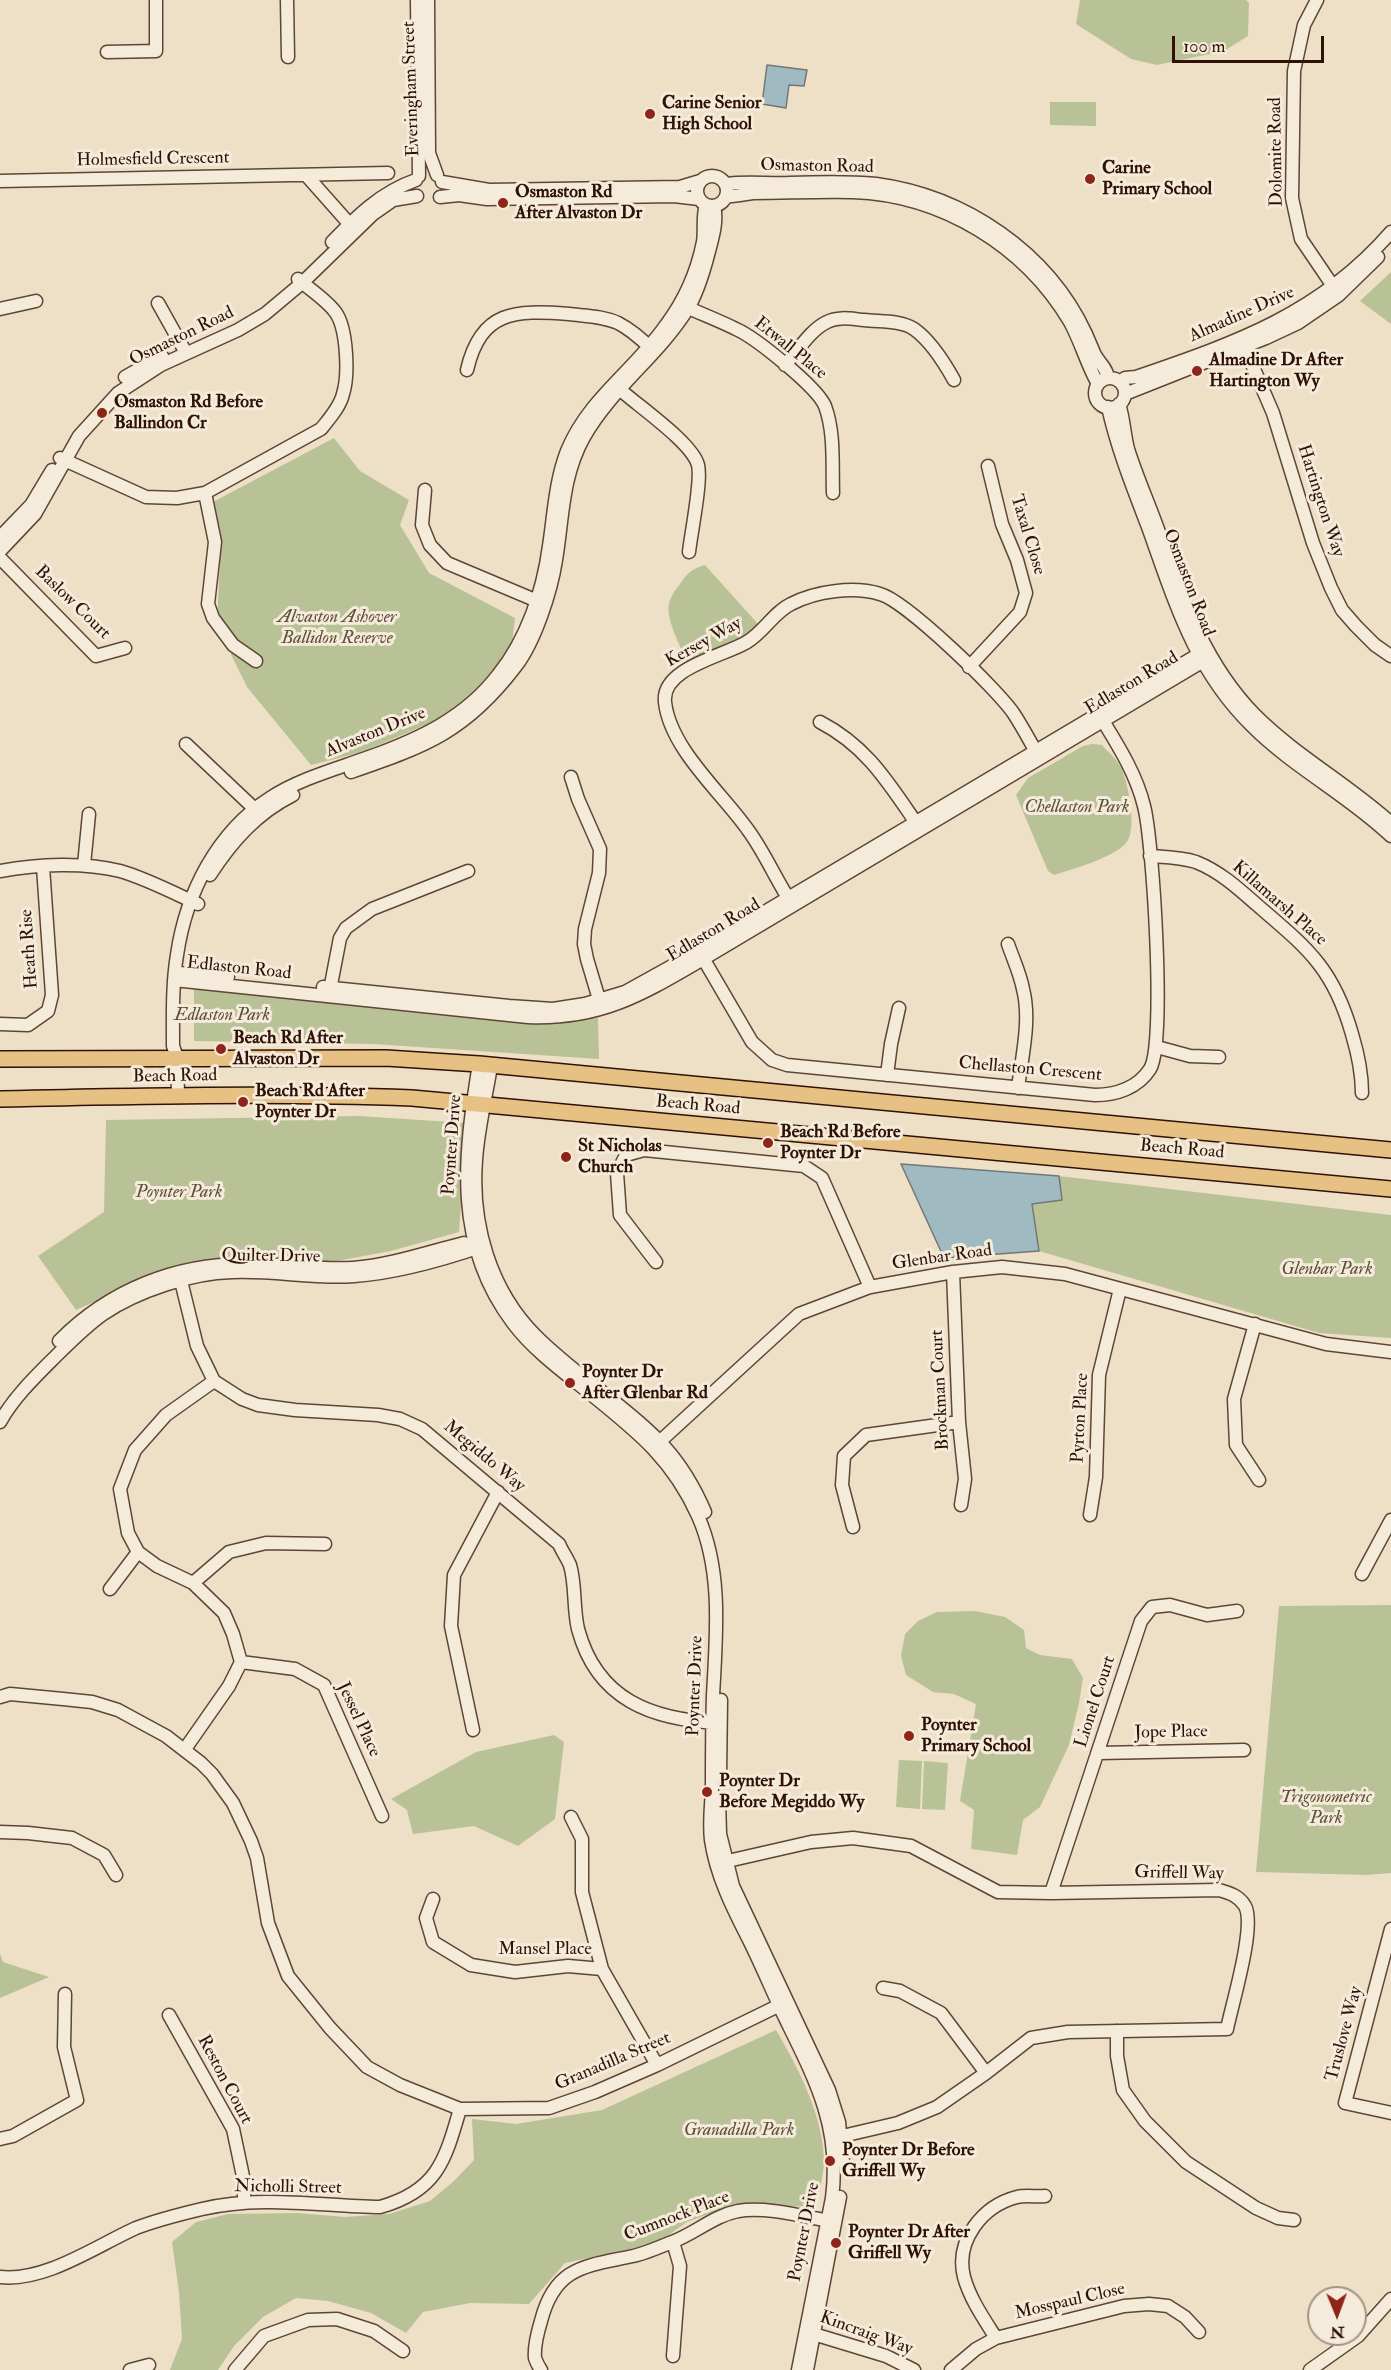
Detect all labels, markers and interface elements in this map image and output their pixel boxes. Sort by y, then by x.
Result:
street label: Everingham Street [399,21,425,157]
scale bar [1175,24,1326,62]
text: 100 m [1183,35,1226,58]
place label: Carine Senior High School [662,93,761,136]
street label: Dolomite Road [1265,97,1289,207]
marker: Carine Senior High School [643,107,657,121]
street label: Holmesfield Crescent [76,148,230,172]
street label: Osmaston Road [760,155,874,179]
place label: Carine Primary School [1102,158,1212,201]
marker: Carine Primary School [1083,172,1097,186]
place label: Osmaston Rd After Alvaston Dr [515,182,642,224]
marker: Osmaston Rd After Alvaston Dr [496,196,510,210]
street label: Almadine Drive [1186,282,1298,348]
street label: Osmaston Road [126,302,238,372]
street label: Etwall Place [749,313,831,385]
place label: Almadine Dr After Hartington Wy [1209,350,1343,392]
marker: Almadine Dr After Hartington Wy [1190,364,1204,378]
place label: Osmaston Rd Before Ballindon Cr [114,392,263,434]
marker: Osmaston Rd Before Ballindon Cr [95,406,109,420]
street label: Hartington Way [1292,442,1348,560]
street label: Taxal Close [1005,492,1049,578]
street label: Osmaston Road [1158,526,1218,640]
street label: Baslow Court [30,562,114,644]
park label: Alvaston Ashover Ballidon Reserve [278,607,396,650]
street label: Kersey Way [662,613,746,673]
street label: Edlaston Road [1081,648,1183,720]
street label: Alvaston Drive [323,703,429,763]
park label: Chellaston Park [1024,797,1130,819]
street label: Killamarsh Place [1227,857,1331,951]
street label: Edlaston Road [663,895,765,967]
street label: Heath Rise [16,908,44,990]
street label: Edlaston Road [186,953,292,985]
park label: Edlaston Park [174,1005,270,1027]
place label: Beach Rd After Alvaston Dr [233,1028,343,1070]
marker: Beach Rd After Alvaston Dr [214,1042,228,1056]
street label: Chellaston Crescent [958,1053,1102,1087]
street label: Beach Road [132,1065,218,1089]
place label: Beach Rd After Poynter Dr [255,1081,365,1124]
street label: Beach Road [655,1092,741,1120]
street label: Poynter Drive [439,1094,467,1196]
marker: Beach Rd After Poynter Dr [236,1095,250,1109]
place label: Beach Rd Before Poynter Dr [780,1122,900,1164]
place label: St Nicholas Church [578,1136,662,1178]
marker: Beach Rd Before Poynter Dr [761,1136,775,1150]
street label: Beach Road [1139,1136,1225,1164]
marker: St Nicholas Church [559,1150,573,1164]
park label: Poynter Park [135,1182,223,1204]
street label: Glenbar Road [891,1240,993,1276]
street label: Quilter Drive [221,1245,321,1269]
park label: Glenbar Park [1281,1259,1373,1281]
street label: Brockman Court [927,1329,955,1451]
place label: Poynter Dr After Glenbar Rd [582,1362,708,1404]
street label: Pyrton Place [1068,1373,1094,1463]
marker: Poynter Dr After Glenbar Rd [563,1376,577,1390]
street label: Megiddo Way [439,1417,529,1497]
street label: Poynter Drive [683,1635,709,1737]
street label: Lionel Court [1071,1653,1121,1751]
street label: Jessel Place [331,1679,385,1761]
place label: Poynter Primary School [921,1715,1031,1758]
street label: Jope Place [1134,1722,1208,1744]
marker: Poynter Primary School [902,1729,916,1743]
place label: Poynter Dr Before Megiddo Wy [719,1771,864,1814]
marker: Poynter Dr Before Megiddo Wy [700,1785,714,1799]
park label: Trigonometric Park [1280,1787,1372,1830]
street label: Griffell Way [1134,1862,1224,1886]
street label: Mansel Place [498,1939,592,1961]
street label: Truslove Way [1322,1984,1368,2084]
street label: Granadilla Street [552,2028,674,2096]
street label: Reston Court [192,2032,256,2128]
park label: Granadilla Park [684,2120,794,2142]
place label: Poynter Dr Before Griffell Wy [842,2140,975,2182]
marker: Poynter Dr Before Griffell Wy [823,2154,837,2168]
street label: Nicholli Street [234,2176,342,2200]
street label: Poynter Drive [785,2180,825,2284]
street label: Cumnock Place [621,2187,733,2247]
place label: Poynter Dr After Griffell Wy [848,2222,970,2264]
marker: Poynter Dr After Griffell Wy [829,2236,843,2250]
street label: Mosspaul Close [1013,2279,1127,2325]
north arrow [1307,2286,1367,2346]
street label: Kincraig Way [817,2307,915,2361]
text: N [1330,2322,1345,2342]

